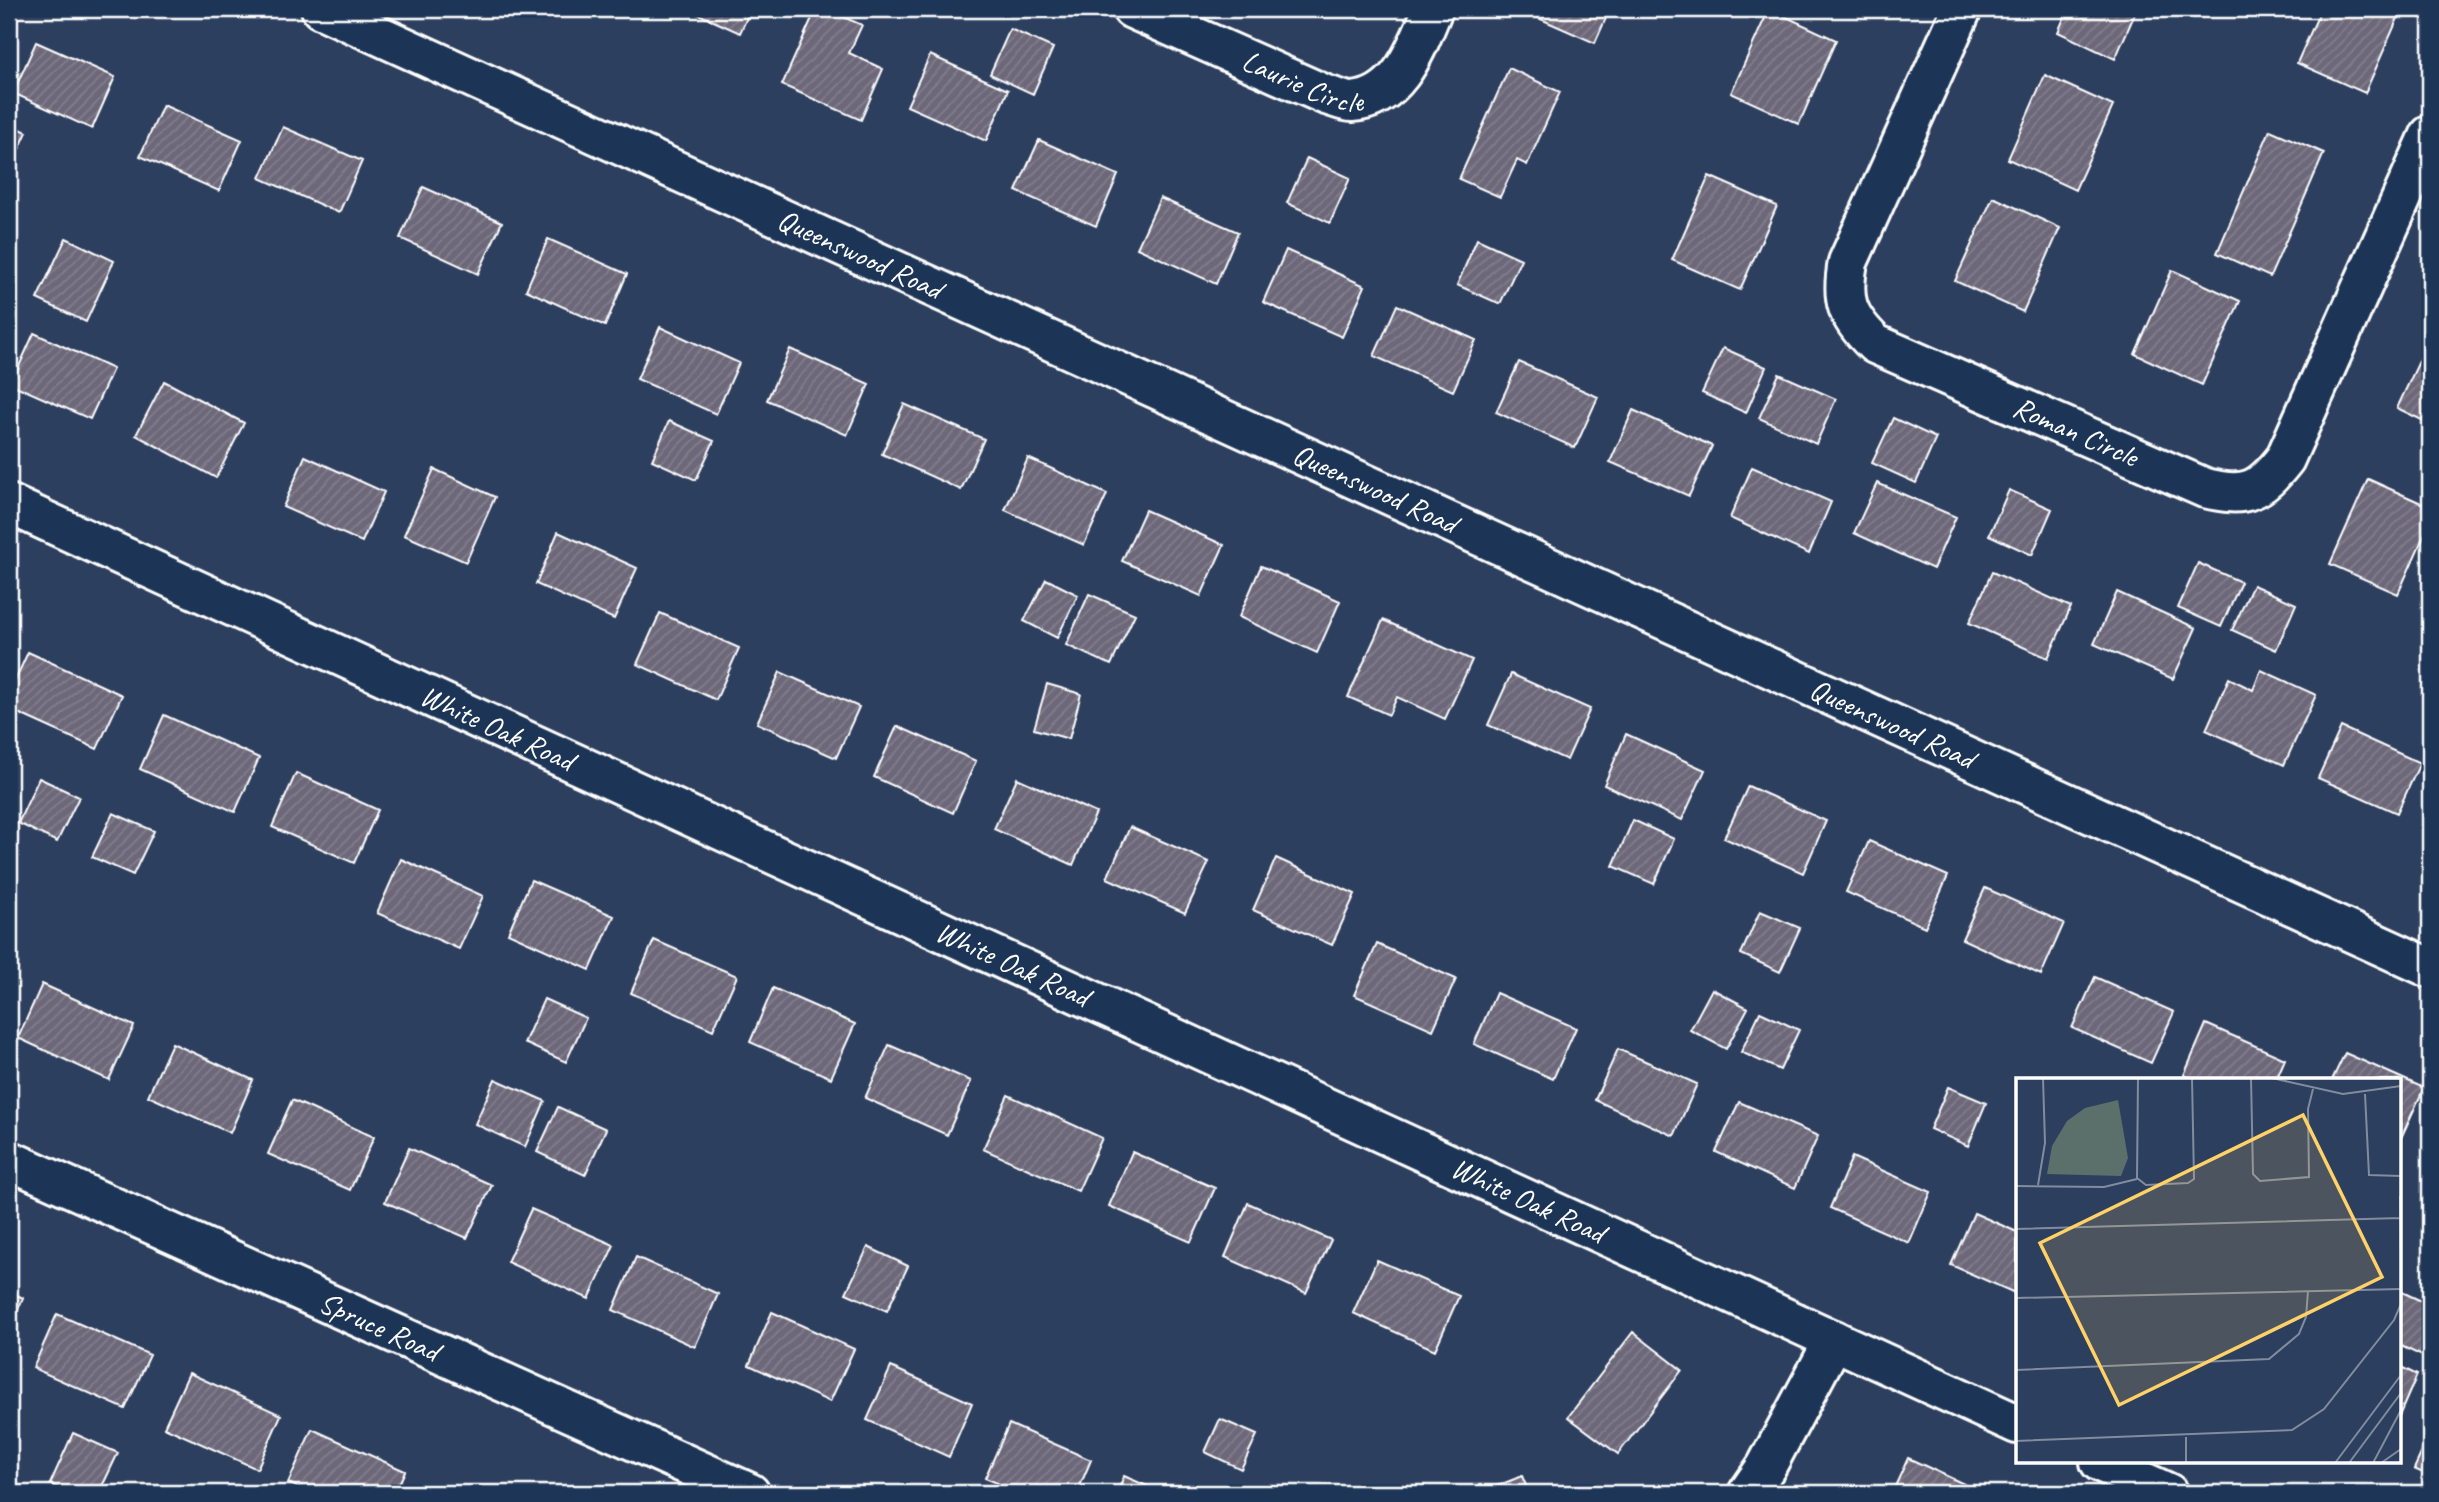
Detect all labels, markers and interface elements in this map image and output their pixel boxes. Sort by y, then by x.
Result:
street label: Laurie Circle [1236,41,1367,121]
street label: Queenswood Road [772,200,952,310]
street label: Roman Circle [2007,388,2146,476]
street label: Queenswood Road [1287,435,1467,544]
street label: Queenswood Road [1804,670,1984,779]
street label: White Oak Road [414,676,584,781]
street label: White Oak Road [930,912,1099,1017]
inset map [2016,1078,2400,1464]
street label: White Oak Road [1445,1148,1615,1253]
street label: Spruce Road [313,1283,449,1372]

